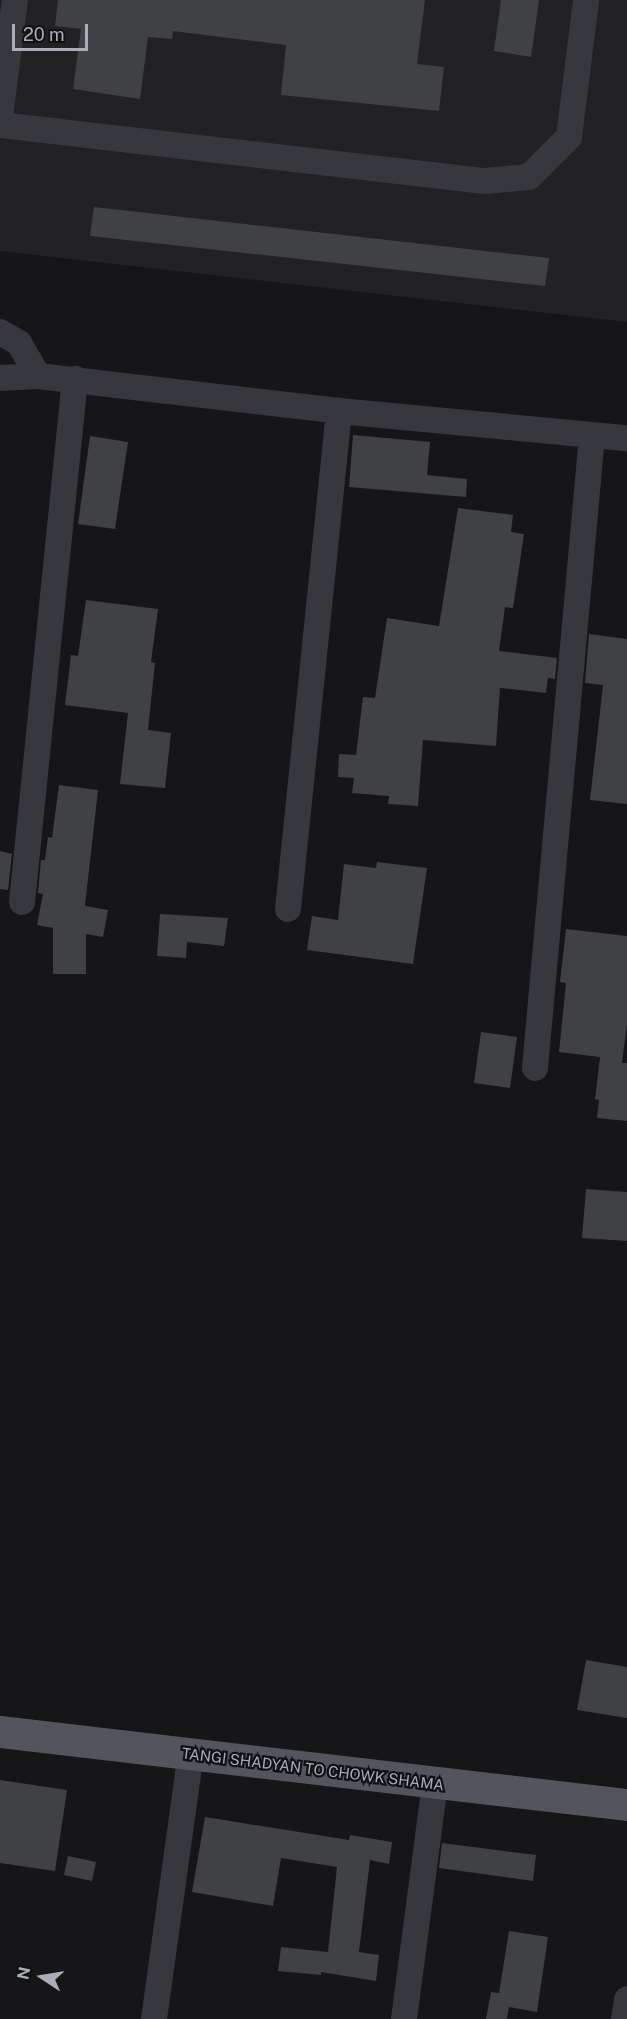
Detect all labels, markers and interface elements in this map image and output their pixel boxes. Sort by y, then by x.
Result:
scale bar [15,12,92,50]
text: 20 m [23,24,65,45]
street label: TANGI SHADYAN TO CHOWK SHAMA [181,1744,445,1794]
north arrow [12,1947,72,2007]
text: N [13,1965,34,1981]

